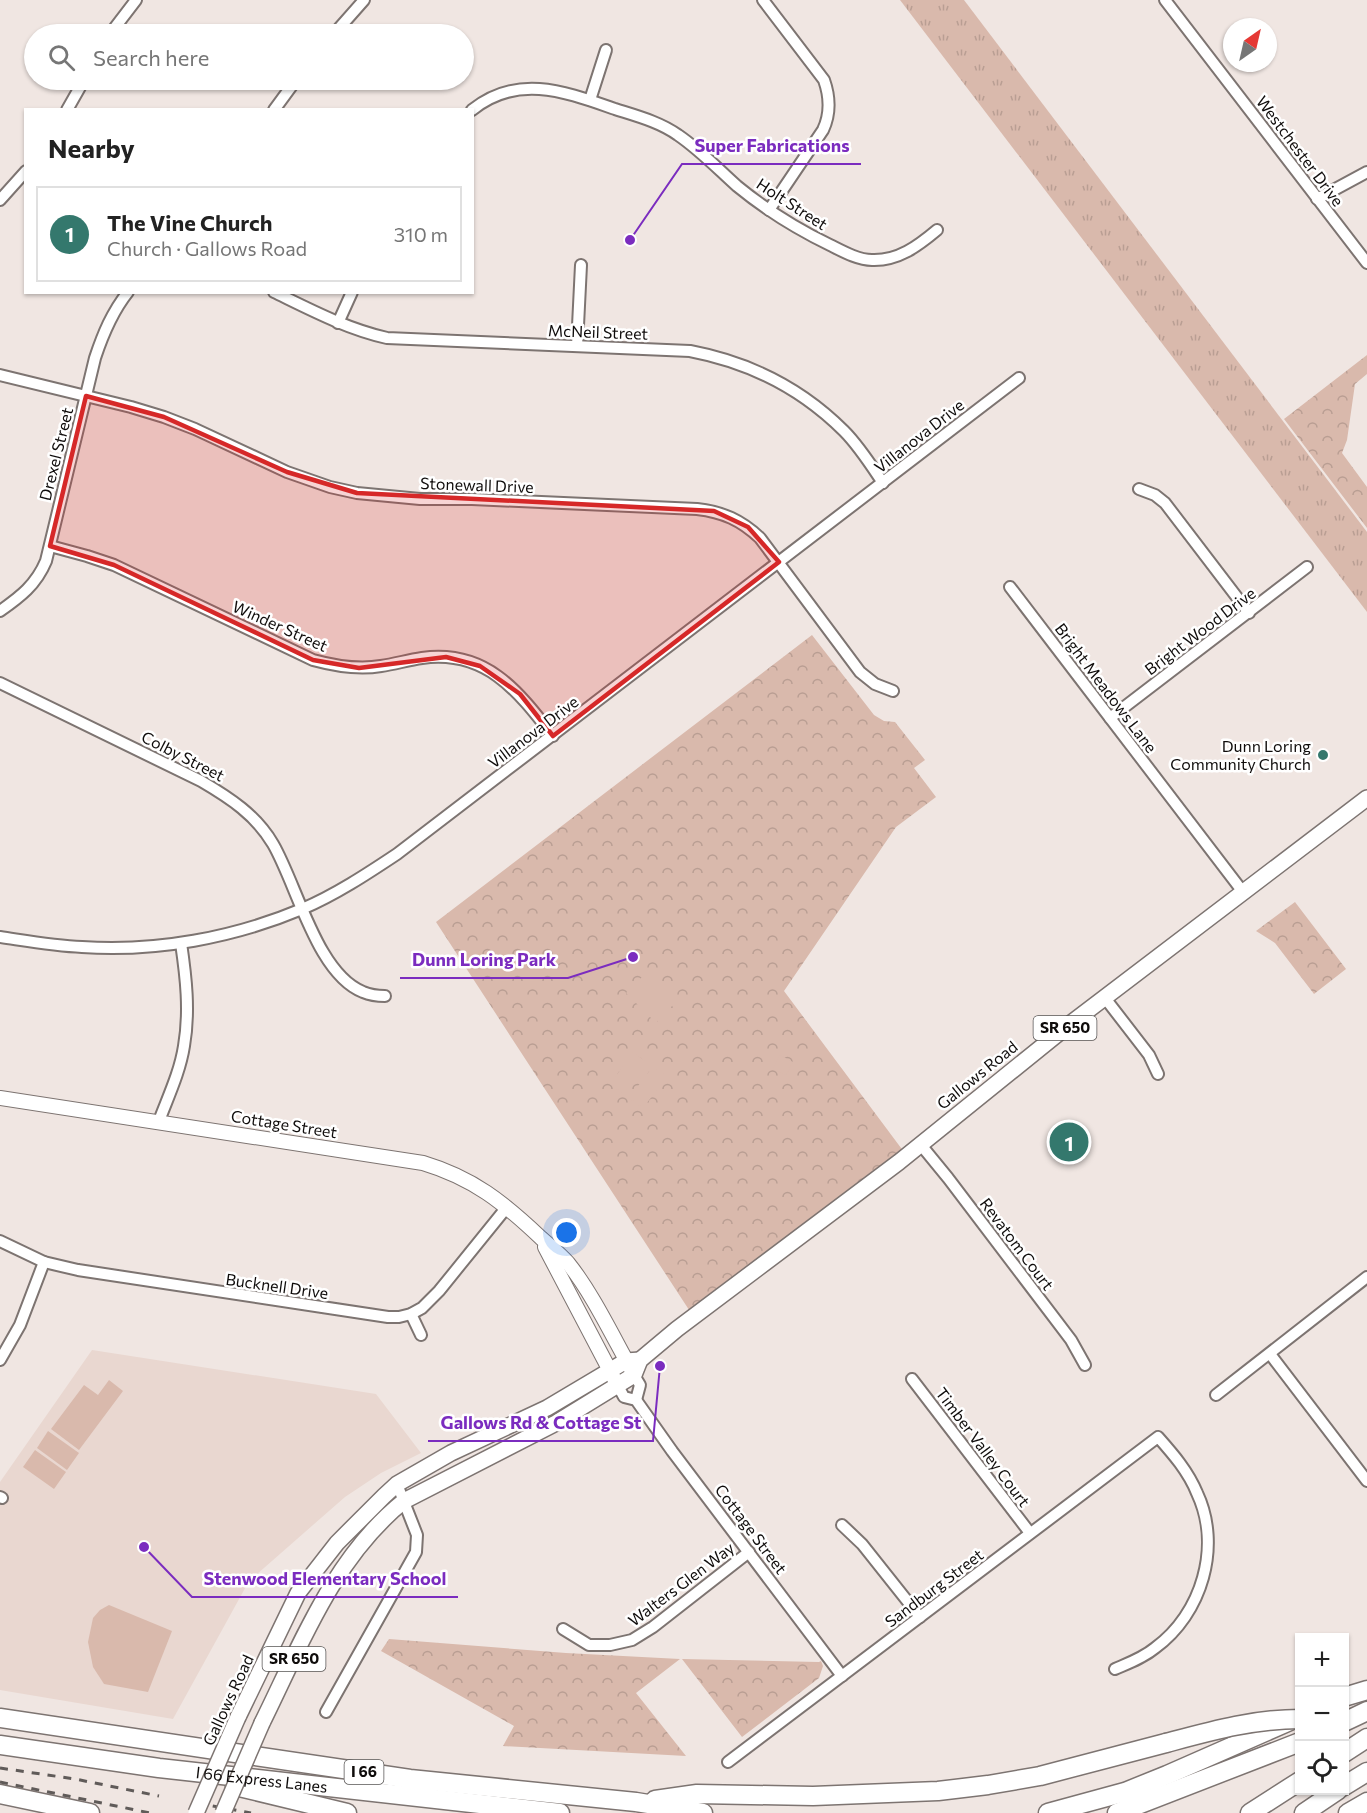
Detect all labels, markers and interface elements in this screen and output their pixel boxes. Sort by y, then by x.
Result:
north arrow [1223,18,1277,72]
search box [24,24,474,90]
icon: search [45,41,78,74]
text: Search here [93,44,209,71]
street label: Westchester Drive [1253,92,1348,210]
callout: Super Fabrications [682,128,861,164]
text: Nearby [48,132,135,163]
text: Super Fabrications [694,134,850,156]
street label: Holt Street [753,174,832,234]
text: The Vine Church [107,209,272,236]
text: 1 [65,222,74,246]
text: 310 m [394,222,448,246]
text: Church · Gallows Road [107,236,307,260]
street label: McNeil Street [548,320,649,343]
street label: Villanova Drive [870,395,967,476]
street label: Drexel Street [35,405,76,502]
street label: Stonewall Drive [420,473,534,496]
street label: Bright Wood Drive [1141,583,1259,678]
street label: Winder Street [230,596,331,655]
street label: Bright Meadows Lane [1052,619,1161,756]
street label: Villanova Drive [484,691,582,772]
street label: Colby Street [139,727,228,785]
place label: Dunn Loring Community Church [1170,736,1311,773]
marker: Dunn Loring Community Church [1316,748,1330,762]
callout: Dunn Loring Park [400,942,568,978]
text: Dunn Loring Park [412,948,557,970]
road number: SR 650 [1034,1016,1096,1040]
street label: Gallows Road [933,1036,1021,1113]
street label: Cottage Street [230,1106,339,1141]
pin: 1 [1050,1120,1088,1164]
street label: Revatom Court [977,1194,1058,1294]
your location [552,1218,581,1247]
street label: Bucknell Drive [225,1269,330,1302]
street label: Timber Valley Court [932,1383,1035,1510]
callout: Gallows Rd & Cottage St [428,1405,653,1441]
text: Gallows Rd & Cottage St [441,1411,642,1433]
street label: Cottage Street [712,1480,791,1578]
street label: Walters Glen Way [624,1538,737,1630]
street label: Sandburg Street [881,1544,987,1631]
callout: Stenwood Elementary School [192,1561,458,1597]
text: Stenwood Elementary School [204,1567,446,1589]
map controls [1295,1633,1349,1795]
button: + [1295,1633,1349,1687]
road number: SR 650 [262,1647,326,1671]
street label: Gallows Road [198,1651,257,1748]
button: − [1295,1687,1349,1741]
button: locate [1295,1741,1349,1795]
road number: I 66 [344,1760,384,1784]
street label: I 66 Express Lanes [195,1762,329,1796]

